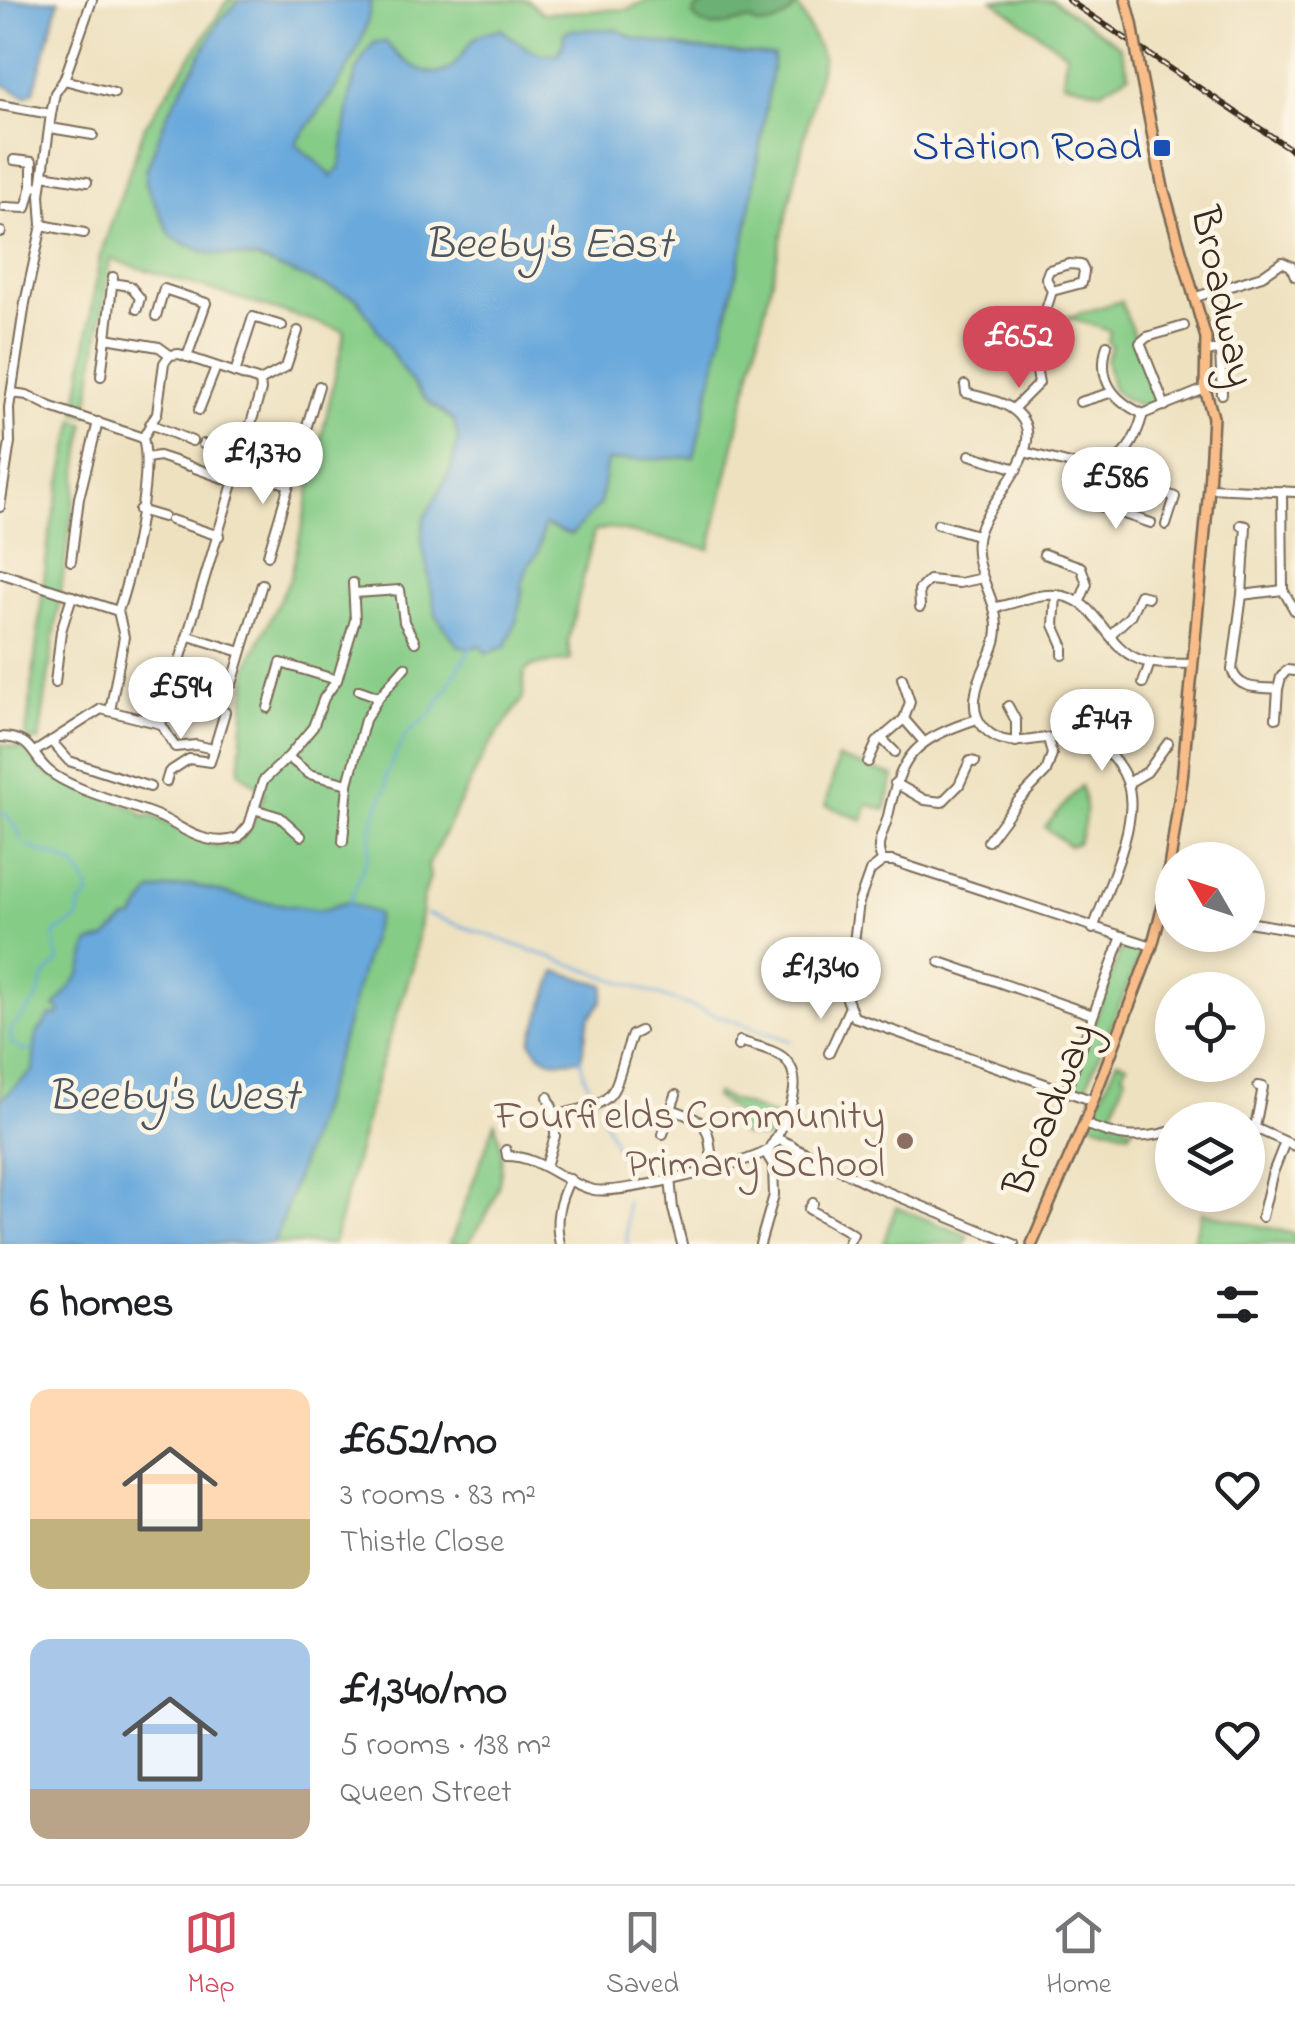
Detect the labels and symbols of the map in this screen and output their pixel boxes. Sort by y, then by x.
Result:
place label: Station Road [912,118,1142,179]
marker: Station Road [1151,137,1173,159]
street label: Broadway [1172,200,1270,393]
water label: Beeby's East [424,213,676,279]
pin: £652 [960,306,1078,391]
pin: £1,370 [182,422,344,507]
pin: £586 [1057,447,1175,532]
pin: £594 [122,657,240,742]
pin: £747 [1043,689,1161,774]
north arrow [1155,842,1265,952]
pin: £1,340 [740,937,902,1022]
street label: Broadway [988,1014,1114,1207]
water label: Beeby's West [47,1065,303,1131]
place label: Fourfields Community Primary School [494,1087,885,1196]
marker: Fourfields Community Primary School [894,1130,916,1152]

